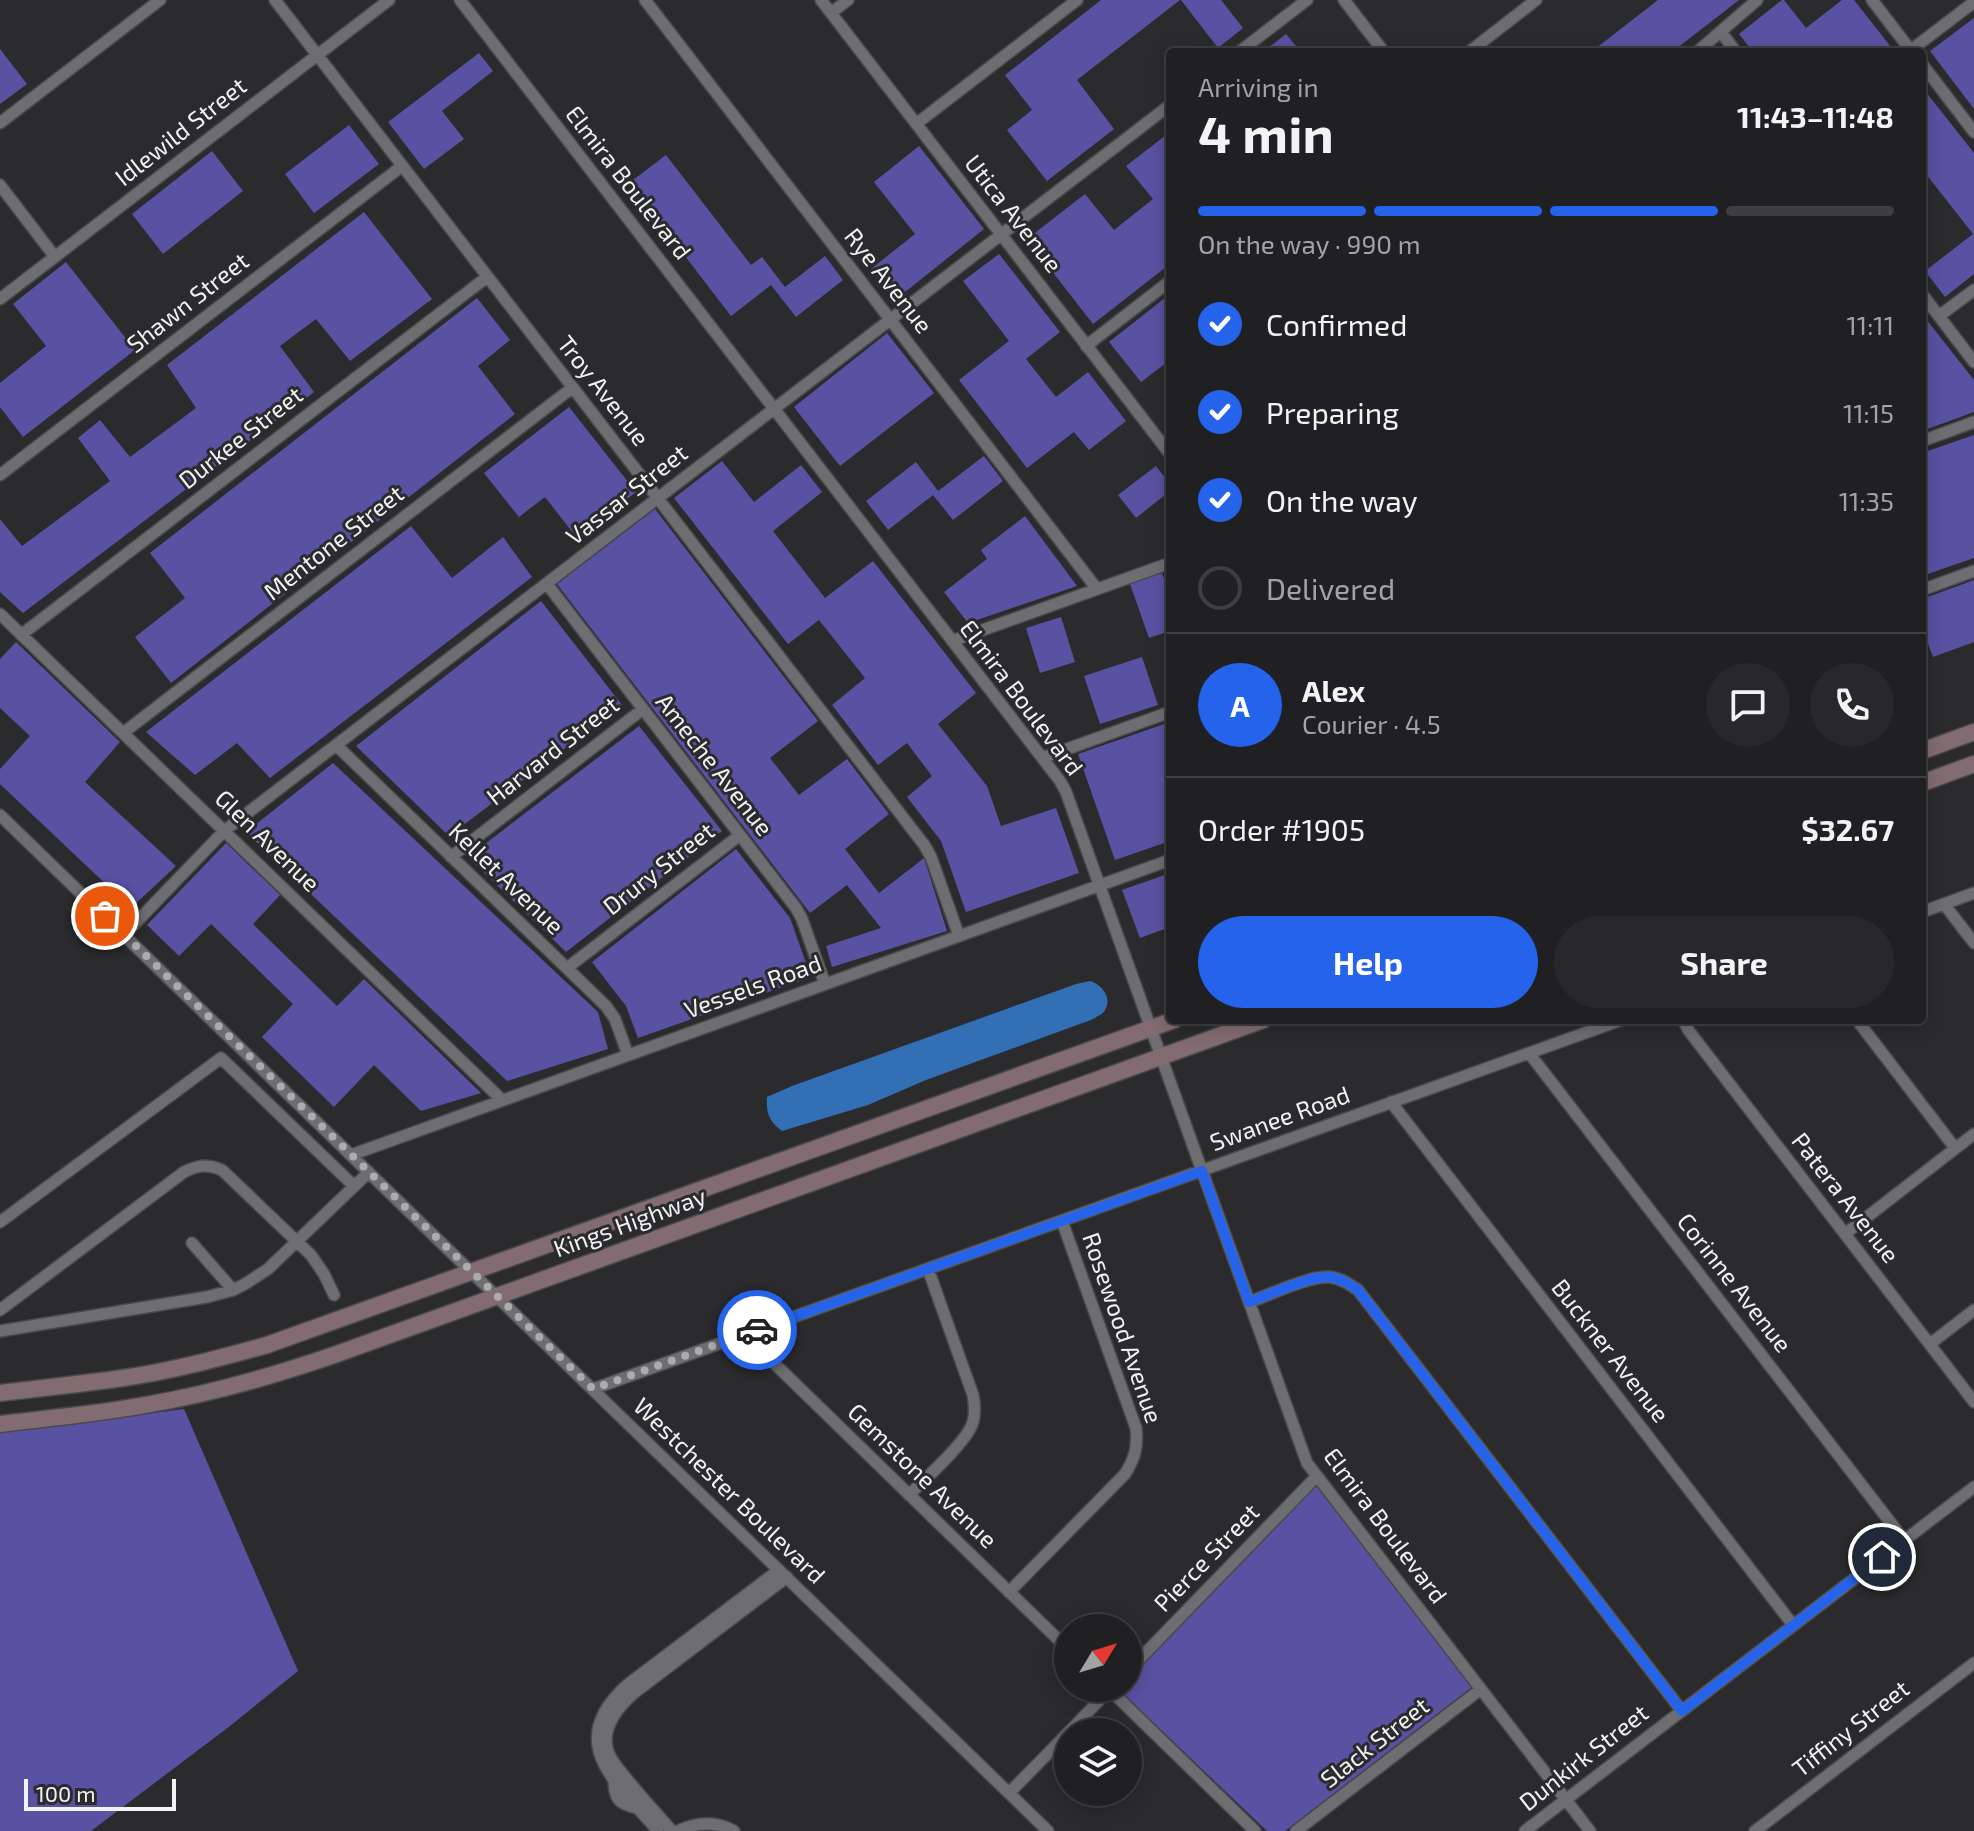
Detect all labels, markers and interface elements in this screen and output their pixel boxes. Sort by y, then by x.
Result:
street label: Idlewild Street [109,71,252,191]
text: Arriving in [1198,71,1319,102]
text: 11:43–11:48 [1737,98,1894,134]
street label: Elmira Boulevard [560,100,698,265]
text: 4 min [1198,101,1334,163]
street label: Utica Avenue [959,149,1069,278]
street label: Rye Avenue [839,222,939,338]
text: On the way · 990 m [1198,228,1421,259]
street label: Shawn Street [120,245,254,358]
icon: check [1198,302,1242,346]
text: Confirmed [1266,306,1407,342]
text: 11:11 [1846,309,1894,340]
street label: Troy Avenue [552,329,656,451]
street label: Durkee Street [172,380,308,494]
icon: check [1198,390,1242,434]
text: Preparing [1266,394,1399,430]
text: 11:15 [1843,397,1894,428]
street label: Vassar Street [560,437,692,550]
street label: Mentone Street [257,478,409,605]
icon: check [1198,478,1242,522]
text: On the way [1266,482,1418,518]
text: 11:35 [1839,485,1894,516]
text: Delivered [1266,570,1395,606]
street label: Elmira Boulevard [954,614,1090,780]
button: chat [1706,663,1790,747]
button: phone [1810,663,1894,747]
text: Alex [1302,672,1365,708]
street label: Ameche Avenue [651,687,780,841]
text: A [1230,687,1250,723]
street label: Harvard Street [480,689,624,810]
text: Courier · 4.5 [1302,708,1441,739]
street label: Glen Avenue [210,783,326,897]
text: Order #1905 [1198,811,1365,847]
text: $32.67 [1801,811,1894,847]
street label: Drury Street [597,815,719,920]
street label: Kellet Avenue [444,816,570,940]
pin [71,882,139,950]
icon: bag [83,894,127,938]
button: Help [1198,916,1538,1008]
button: Share [1554,916,1894,1008]
street label: Vessels Road [680,947,825,1024]
street label: Swanee Road [1206,1079,1353,1156]
street label: Patera Avenue [1786,1126,1906,1268]
street label: Kings Highway [549,1181,710,1263]
street label: Corinne Avenue [1672,1207,1799,1358]
street label: Rosewood Avenue [1077,1229,1170,1426]
street label: Buckner Avenue [1546,1273,1676,1427]
courier [717,1290,797,1370]
icon: car [735,1308,779,1352]
street label: Westchester Boulevard [628,1391,832,1589]
street label: Gemstone Avenue [842,1396,1004,1553]
street label: Elmira Boulevard [1318,1442,1454,1608]
street label: Pierce Street [1147,1497,1265,1617]
pin [1848,1523,1916,1591]
icon: home [1860,1535,1904,1579]
north arrow [1054,1614,1142,1702]
map controls [1054,1614,1142,1806]
street label: Tiffiny Street [1786,1673,1914,1782]
street label: Slack Street [1314,1691,1434,1793]
street label: Dunkirk Street [1513,1698,1653,1816]
button: layers [1054,1718,1142,1806]
scale bar [24,1775,176,1811]
text: 100 m [36,1780,95,1806]

